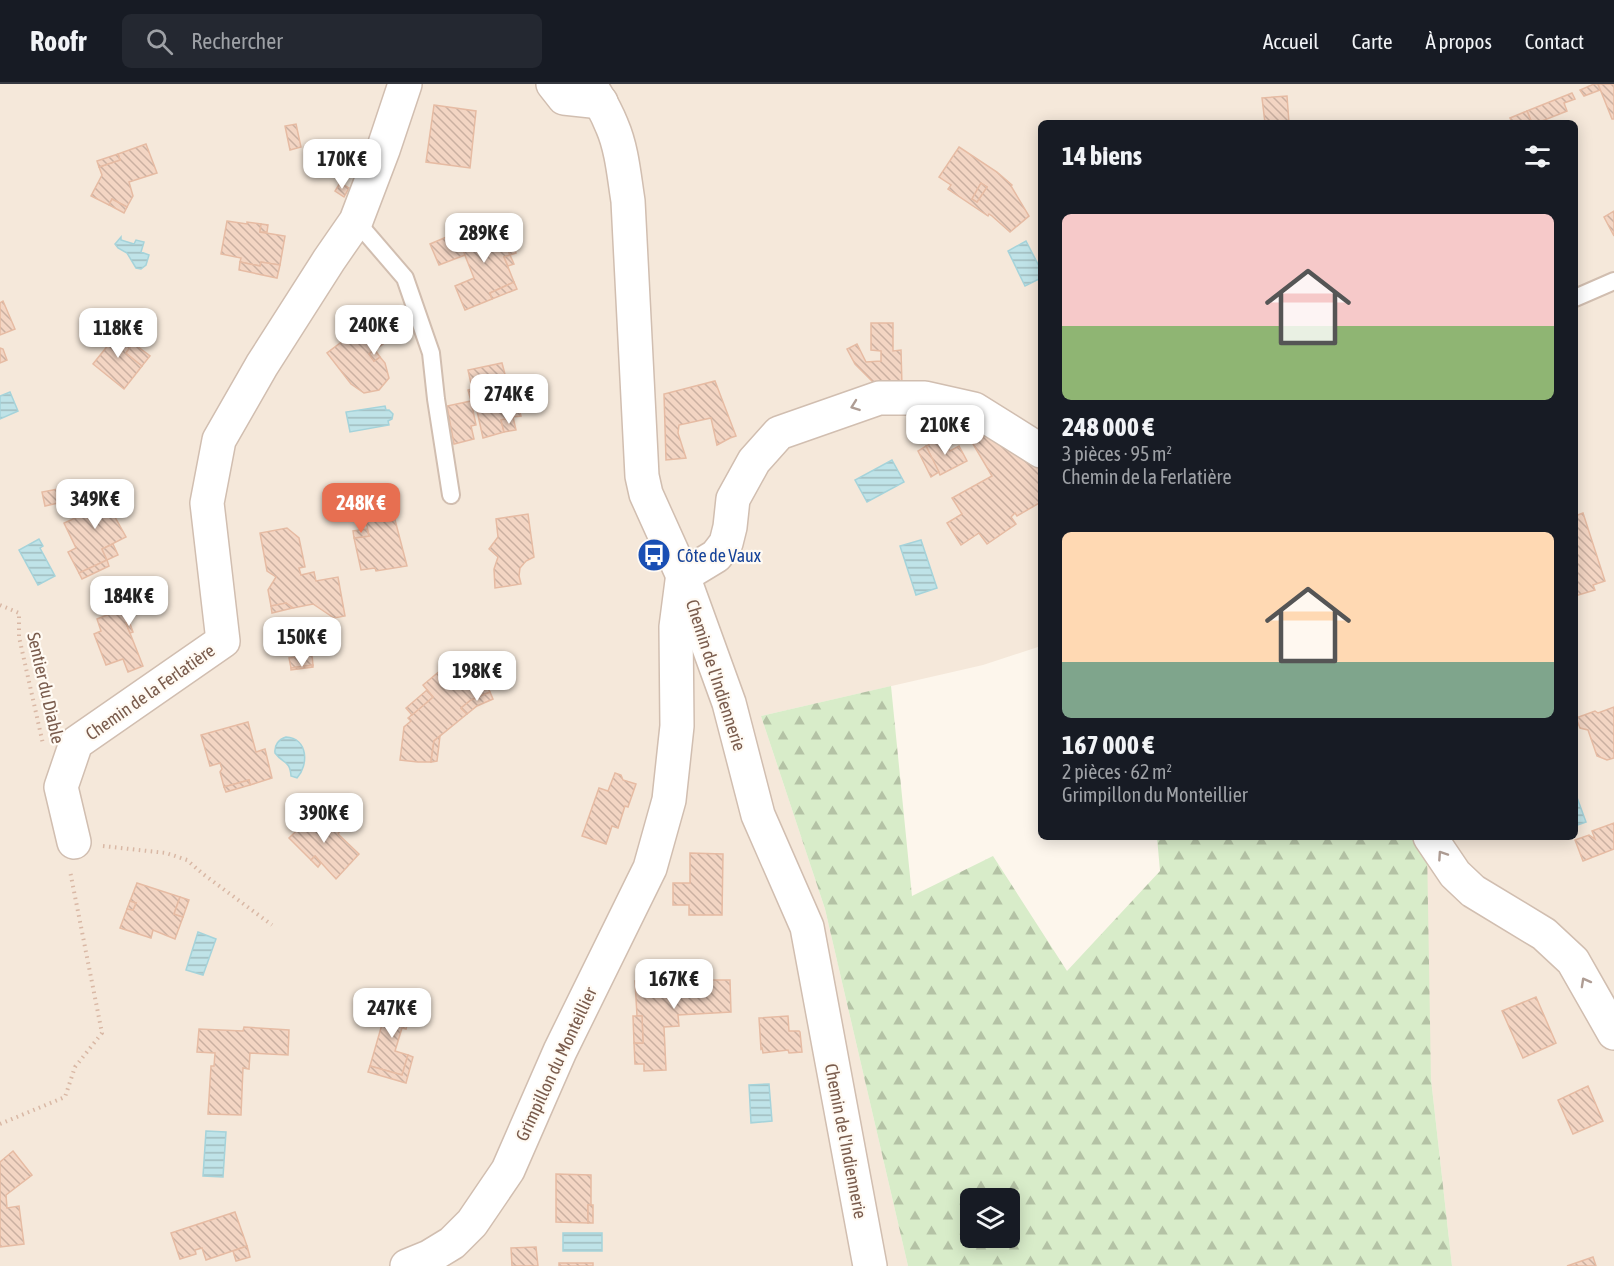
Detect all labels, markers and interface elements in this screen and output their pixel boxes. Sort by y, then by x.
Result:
search box [122,14,542,68]
text: Roofr [30,25,86,57]
icon: search [143,25,176,58]
text: Rechercher [191,28,283,54]
text: Accueil [1263,29,1319,53]
text: Carte [1352,29,1392,53]
text: À propos [1425,29,1492,53]
text: Contact [1525,29,1584,53]
pin: 170K € [293,139,391,190]
icon: filters [1521,140,1554,173]
text: 14 biens [1062,141,1142,171]
text: 170K € [317,147,367,170]
pin: 289K € [435,213,533,264]
text: 289K € [459,221,509,244]
icon: home [1254,253,1362,361]
pin: 240K € [325,305,423,356]
pin: 118K € [69,308,167,359]
text: 240K € [349,313,399,336]
text: 118K € [93,316,143,339]
pin: 274K € [460,374,558,425]
text: 274K € [484,382,534,405]
one-way arrow [850,399,861,412]
pin: 210K € [896,405,994,456]
text: 248 000 € [1062,412,1154,442]
text: 210K € [920,413,970,436]
text: 3 pièces · 95 m² [1062,442,1172,465]
text: Chemin de la Ferlatière [1062,465,1232,488]
pin: 349K € [46,479,144,530]
pin: 248K € [312,483,410,534]
text: 349K € [70,487,120,510]
text: 248K € [336,491,386,514]
bus stop icon: Côte de Vaux [636,537,672,573]
place label: Côte de Vaux [677,545,761,566]
icon: home [1254,571,1362,679]
pin: 184K € [80,576,178,627]
text: 184K € [104,584,154,607]
street label: Chemin de l'Indiennerie [682,597,750,753]
pin: 150K € [253,617,351,668]
text: 150K € [277,625,327,648]
street label: Sentier du Diable [23,630,69,746]
street label: Chemin de la Ferlatière [81,640,219,744]
pin: 198K € [428,651,526,702]
text: 198K € [452,659,502,682]
text: 167 000 € [1062,730,1154,760]
text: 2 pièces · 62 m² [1062,760,1172,783]
text: Grimpillon du Monteillier [1062,783,1248,806]
pin: 390K € [275,793,373,844]
text: 390K € [299,801,349,824]
one-way arrow [1438,850,1449,861]
pin: 167K € [625,959,723,1010]
text: 167K € [649,967,699,990]
one-way arrow [1581,978,1592,988]
street label: Grimpillon du Monteillier [511,983,601,1144]
pin: 247K € [343,988,441,1039]
text: 247K € [367,996,417,1019]
street label: Chemin de l'Indiennerie [821,1062,871,1220]
map controls [960,1188,1020,1248]
button: layers [960,1188,1020,1248]

